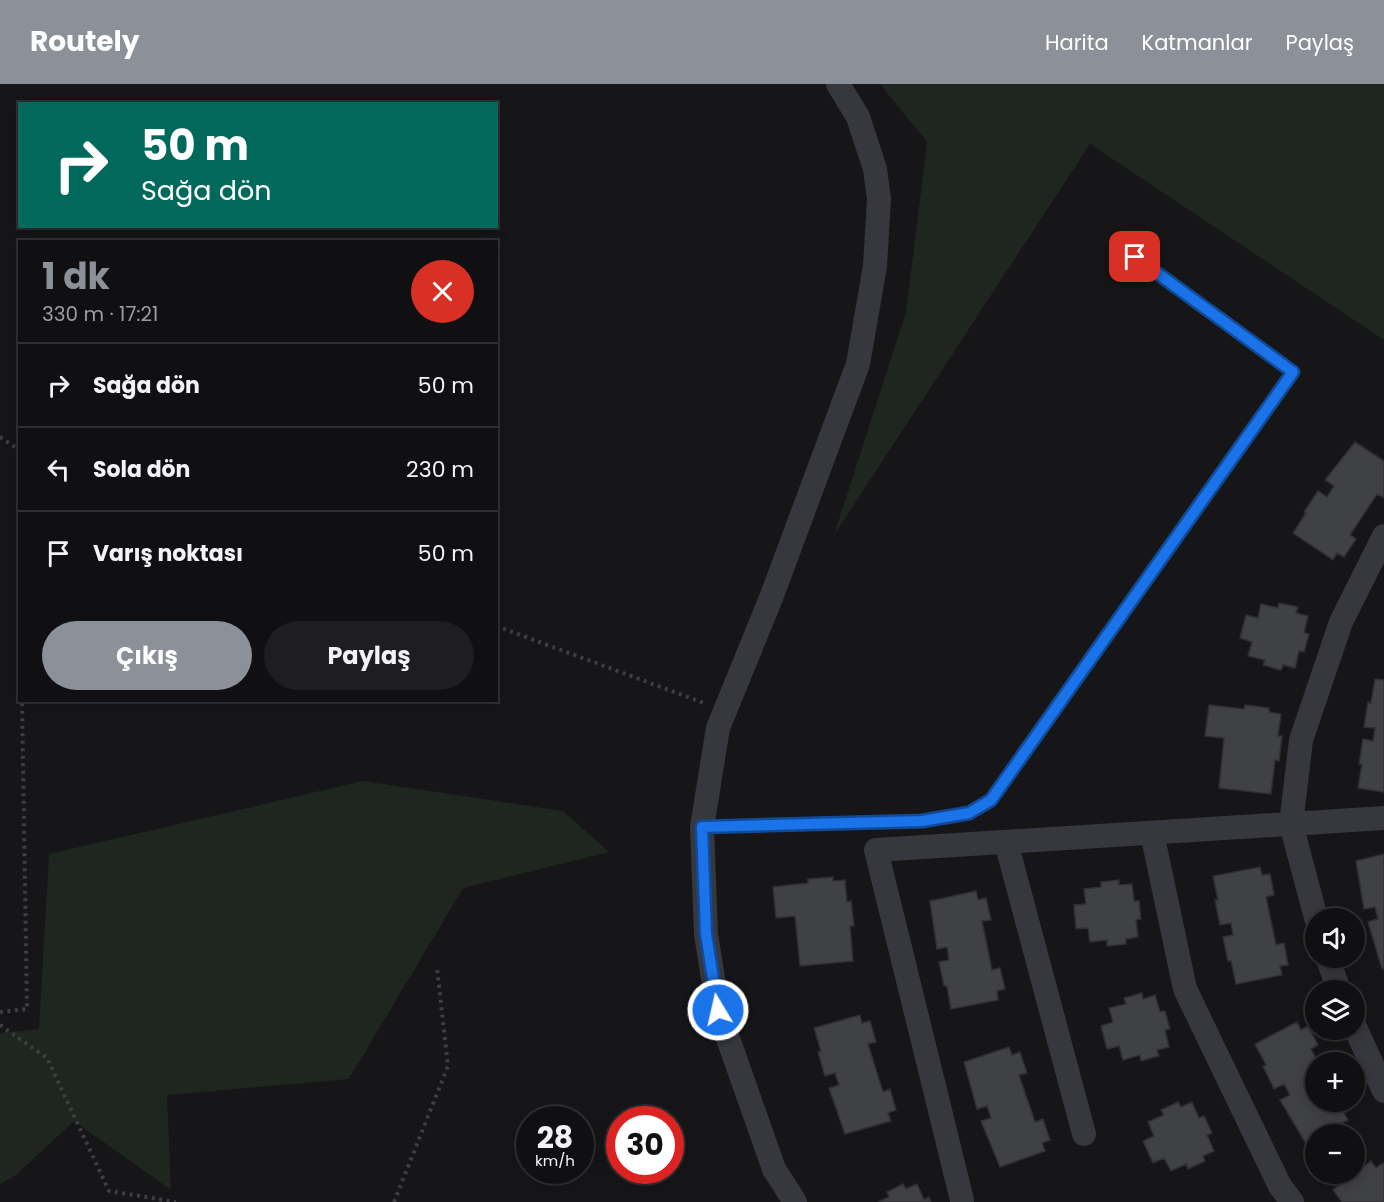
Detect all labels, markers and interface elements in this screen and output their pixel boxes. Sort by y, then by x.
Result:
text: Routely [30,22,140,61]
text: Harita [1045,28,1109,57]
text: Katmanlar [1142,28,1252,57]
text: Paylaş [1285,28,1354,57]
text: 50 m [141,116,249,175]
icon: right [42,126,120,204]
text: Sağa dön [141,172,272,209]
pin [1109,231,1160,282]
icon: arrive [1118,240,1151,273]
text: 1 dk [42,251,110,302]
button: close [411,260,474,323]
text: 330 m · 17:21 [42,300,158,328]
icon: right [42,369,75,402]
text: Sağa dön [93,370,200,401]
text: 50 m [418,370,474,401]
icon: left [42,453,75,486]
text: Sola dön [93,454,190,485]
text: 230 m [406,454,474,485]
icon: arrive [42,537,75,570]
text: Varış noktası [93,538,243,569]
text: 50 m [418,538,474,569]
button: Çıkış [42,621,252,690]
button: Paylaş [264,621,474,690]
map controls [1305,908,1365,1184]
button: sound [1305,908,1365,968]
position arrow [686,978,750,1042]
button: layers [1305,980,1365,1040]
button: + [1305,1052,1365,1112]
speed limit sign: 30 [606,1106,684,1184]
text: 28 [537,1116,573,1159]
button: − [1305,1124,1365,1184]
text: km/h [535,1150,575,1171]

